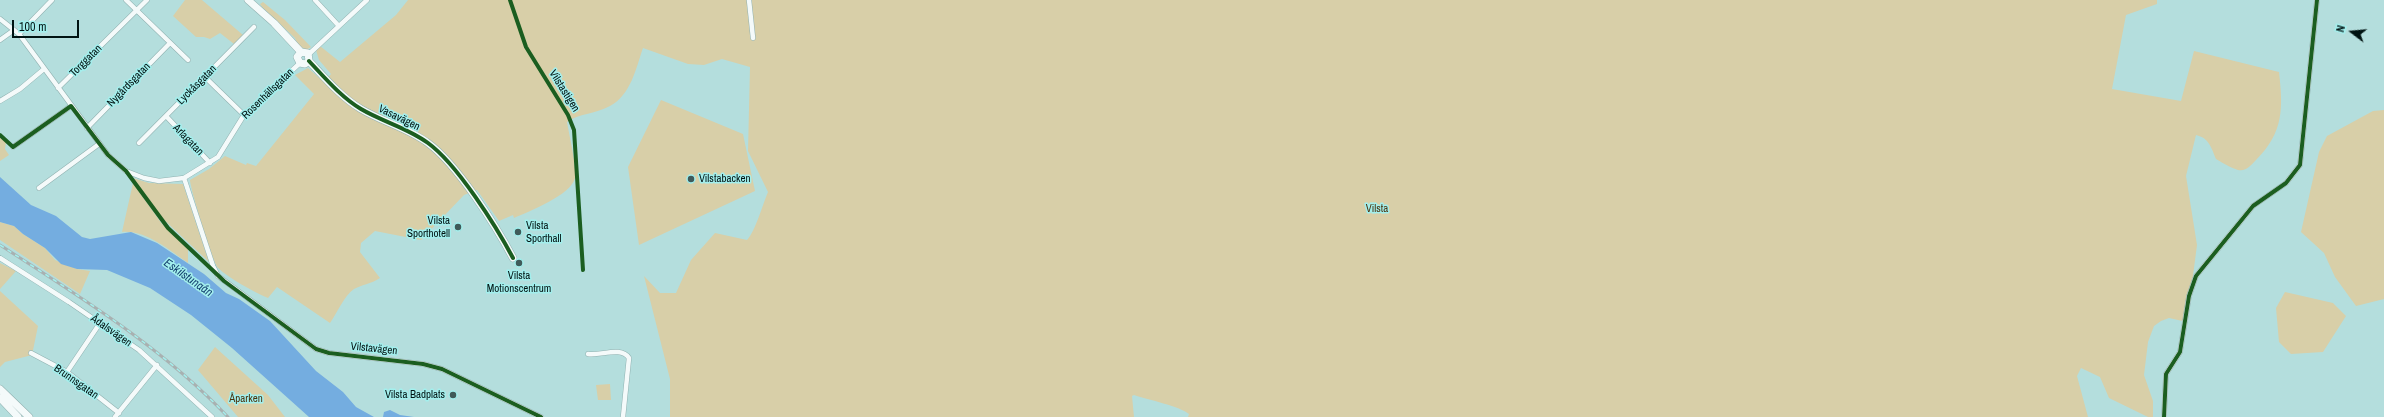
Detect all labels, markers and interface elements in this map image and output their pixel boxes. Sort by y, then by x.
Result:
scale bar [14,12,81,38]
north arrow [2332,12,2372,52]
text: 100 m [19,19,46,35]
text: N [2333,24,2348,34]
street label: Torggatan [67,42,105,80]
street label: Nygårdsgatan [105,60,153,110]
street label: Lyckåsgatan [175,63,219,107]
street label: Rosenhällsgatan [239,66,297,122]
street label: Vilstastigen [546,68,582,114]
street label: Vasavägen [376,102,422,134]
street label: Arlagatan [170,122,206,158]
place label: Vilstabacken [699,172,750,186]
marker: Vilstabacken [686,174,696,184]
park label: Vilsta [1366,202,1388,216]
place label: Vilsta Sporthotell [407,214,450,240]
place label: Vilsta Sporthall [526,219,562,245]
marker: Vilsta Sporthotell [453,222,463,232]
marker: Vilsta Sporthall [513,227,523,237]
water label: Eskilstunaån [161,256,215,300]
marker: Vilsta Motionscentrum [514,258,524,268]
place label: Vilsta Motionscentrum [487,269,551,295]
street label: Ådalsvägen [88,312,134,350]
street label: Vilstavägen [350,340,398,358]
street label: Brunnsgatan [51,362,101,402]
place label: Vilsta Badplats [385,388,445,402]
marker: Vilsta Badplats [448,390,458,400]
park label: Åparken [229,392,263,406]

